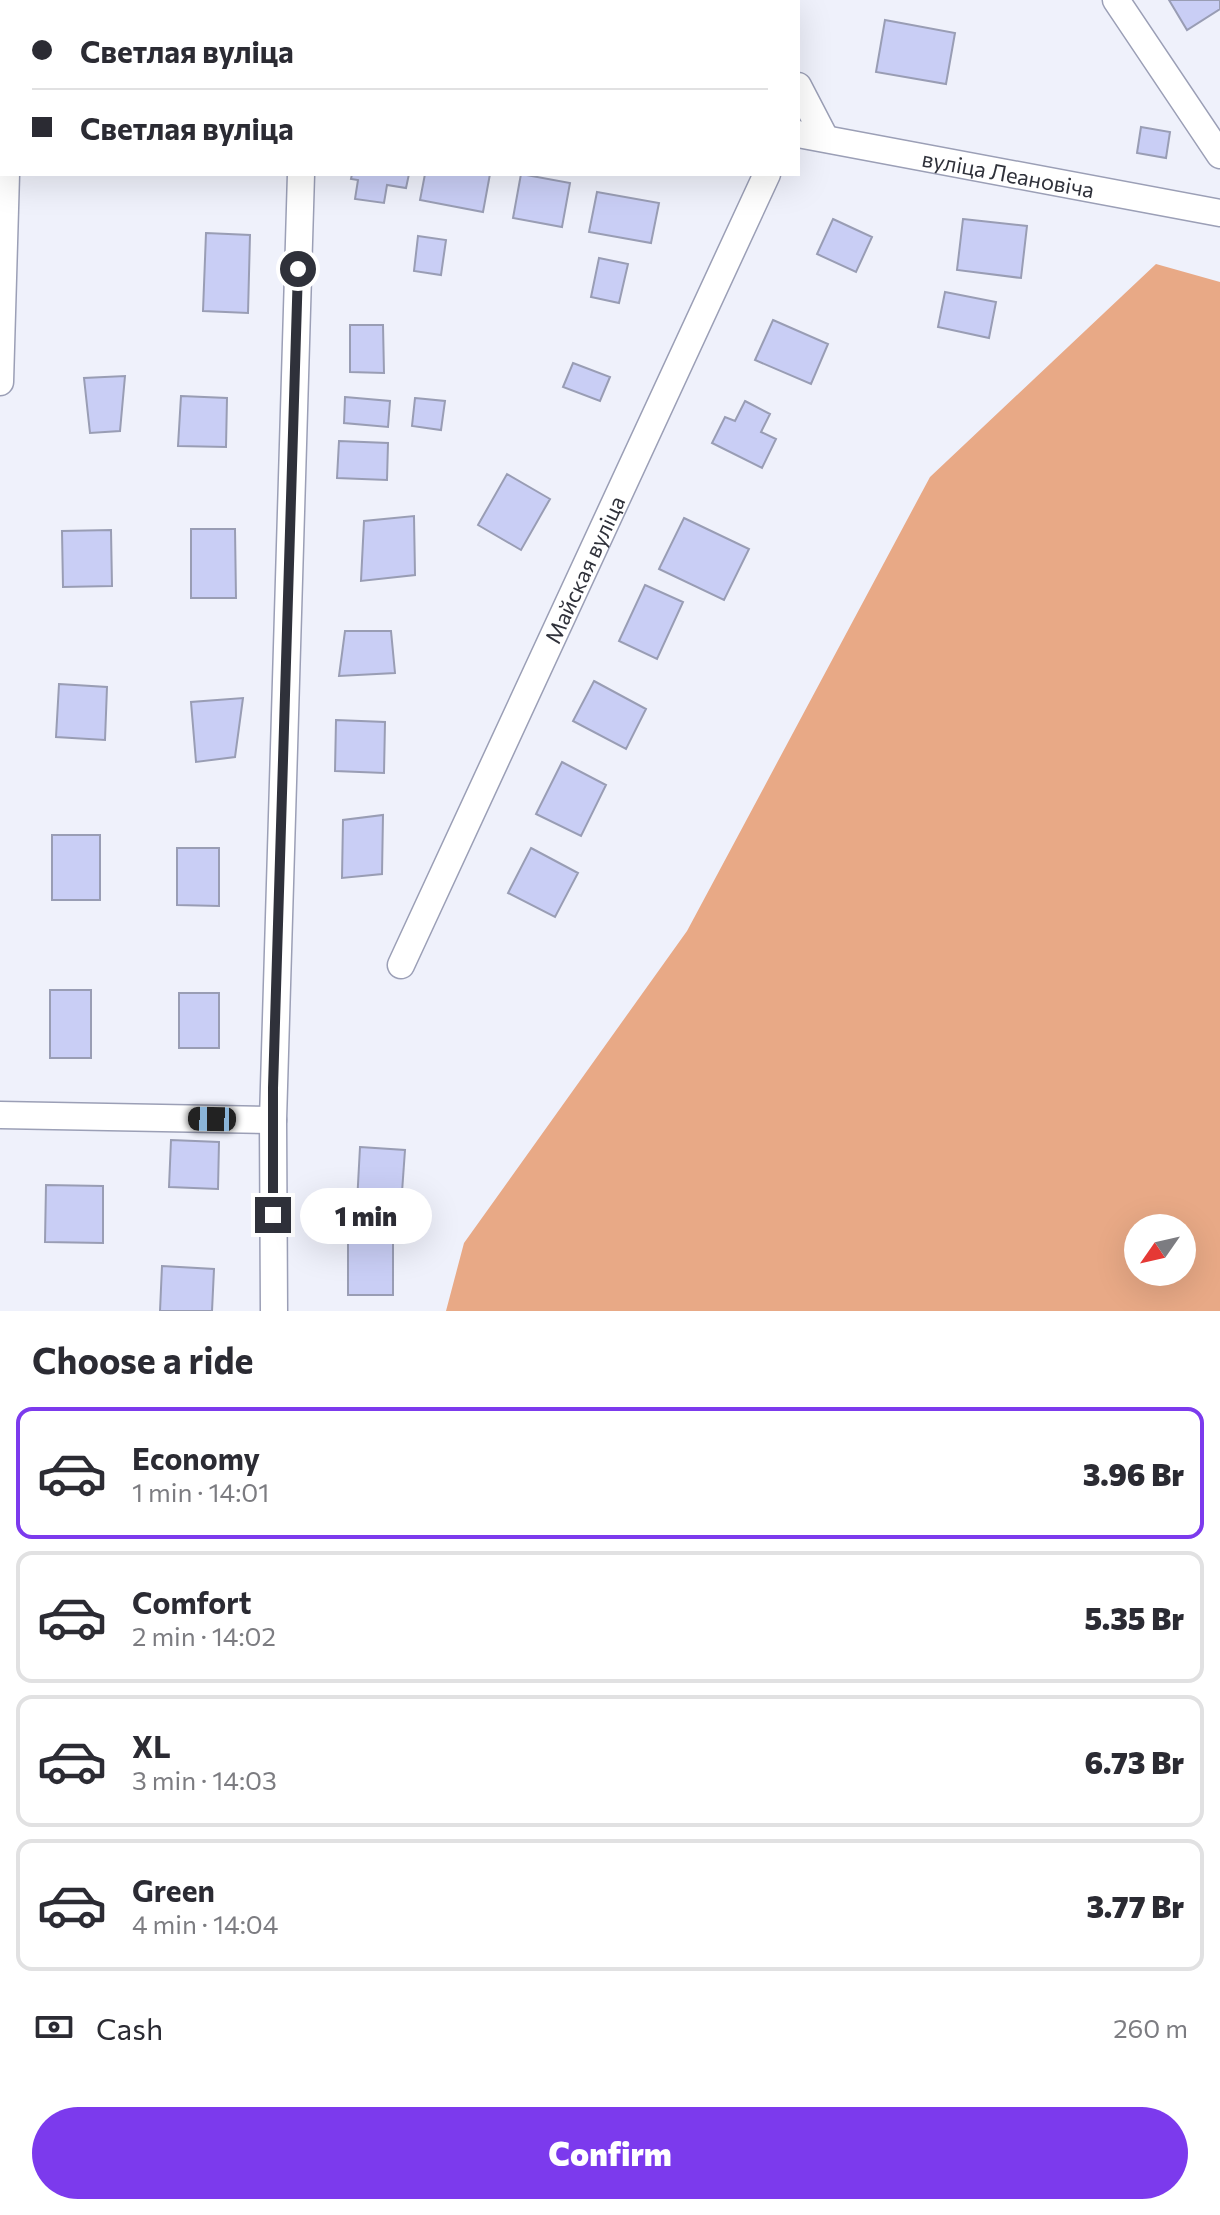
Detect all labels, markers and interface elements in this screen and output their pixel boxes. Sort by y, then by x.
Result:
text: Светлая вуліца [80,32,294,69]
text: Светлая вуліца [80,109,294,146]
street label: вуліца Леановіча [920,144,1097,203]
route start [280,251,316,287]
street label: Майская вуліца [538,491,630,647]
car [188,1107,236,1131]
callout: 1 min [301,1187,433,1243]
route end [255,1197,291,1233]
text: 1 min [335,1200,397,1231]
north arrow [1124,1214,1196,1286]
map controls [1124,1214,1196,1286]
text: Choose a ride [32,1337,253,1381]
icon: car [36,1437,108,1509]
text: Economy [132,1439,260,1476]
text: 3.96 Br [1083,1455,1184,1492]
text: 1 min · 14:01 [132,1476,269,1507]
icon: car [36,1581,108,1653]
text: Comfort [132,1583,251,1620]
text: 5.35 Br [1085,1599,1184,1636]
text: 2 min · 14:02 [132,1620,276,1651]
icon: car [36,1725,108,1797]
text: XL [132,1727,171,1764]
text: 6.73 Br [1085,1743,1184,1780]
text: 3 min · 14:03 [132,1764,277,1795]
icon: car [36,1869,108,1941]
text: Green [132,1871,215,1908]
text: 3.77 Br [1086,1887,1184,1924]
text: 4 min · 14:04 [132,1908,278,1939]
icon: cash [32,2005,76,2049]
text: Cash [96,2009,163,2046]
text: 260 m [1113,2012,1188,2043]
button: Confirm [32,2107,1188,2199]

